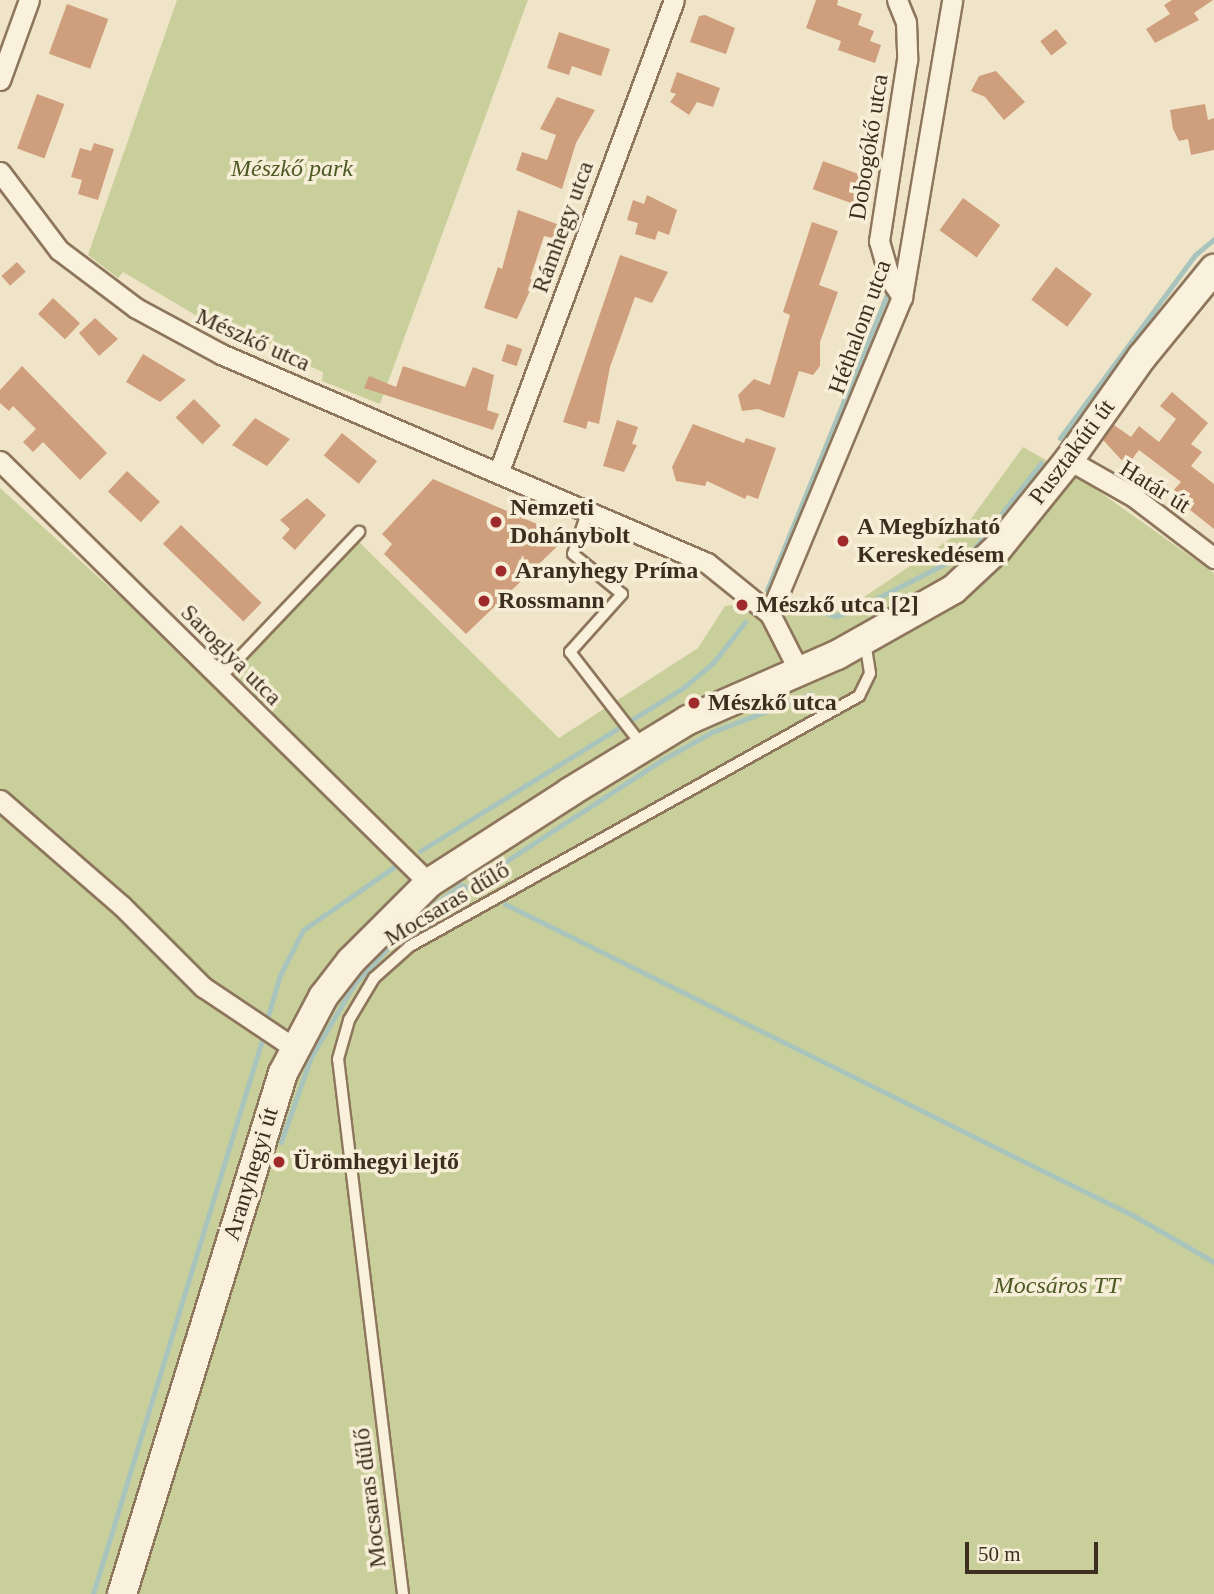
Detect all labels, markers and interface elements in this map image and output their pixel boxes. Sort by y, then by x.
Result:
street label: Dobogókő utca [843,72,895,222]
park label: Mészkő park [231,155,353,183]
street label: Rámhegy utca [526,157,600,297]
street label: Héthalom utca [822,256,898,398]
street label: Mészkő utca [191,302,315,378]
street label: Pusztakúti út [1023,394,1121,510]
street label: Határ út [1114,454,1196,520]
place label: Nemzeti Dohánybolt [510,494,630,550]
place label: A Megbízható Kereskedésem [857,513,1005,569]
marker: Nemzeti Dohánybolt [488,514,504,530]
marker: A Megbízható Kereskedésem [835,533,851,549]
place label: Aranyhegy Príma [515,557,698,585]
marker: Aranyhegy Príma [493,563,509,579]
place label: Rossmann [498,587,605,615]
place label: Mészkő utca [2] [756,591,919,619]
marker: Rossmann [476,593,492,609]
marker: Mészkő utca [2] [734,597,750,613]
street label: Saroglya utca [174,598,288,712]
place label: Mészkő utca [708,689,837,717]
marker: Mészkő utca [686,695,702,711]
street label: Mocsaras dűlő [379,855,515,953]
street label: Aranyhegyi út [217,1104,285,1244]
place label: Ürömhegyi lejtő [293,1148,459,1176]
marker: Ürömhegyi lejtő [271,1154,287,1170]
park label: Mocsáros TT [994,1272,1120,1300]
street label: Mocsaras dűlő [347,1426,393,1570]
scale bar [969,1528,1102,1572]
text: 50 m [978,1542,1021,1566]

